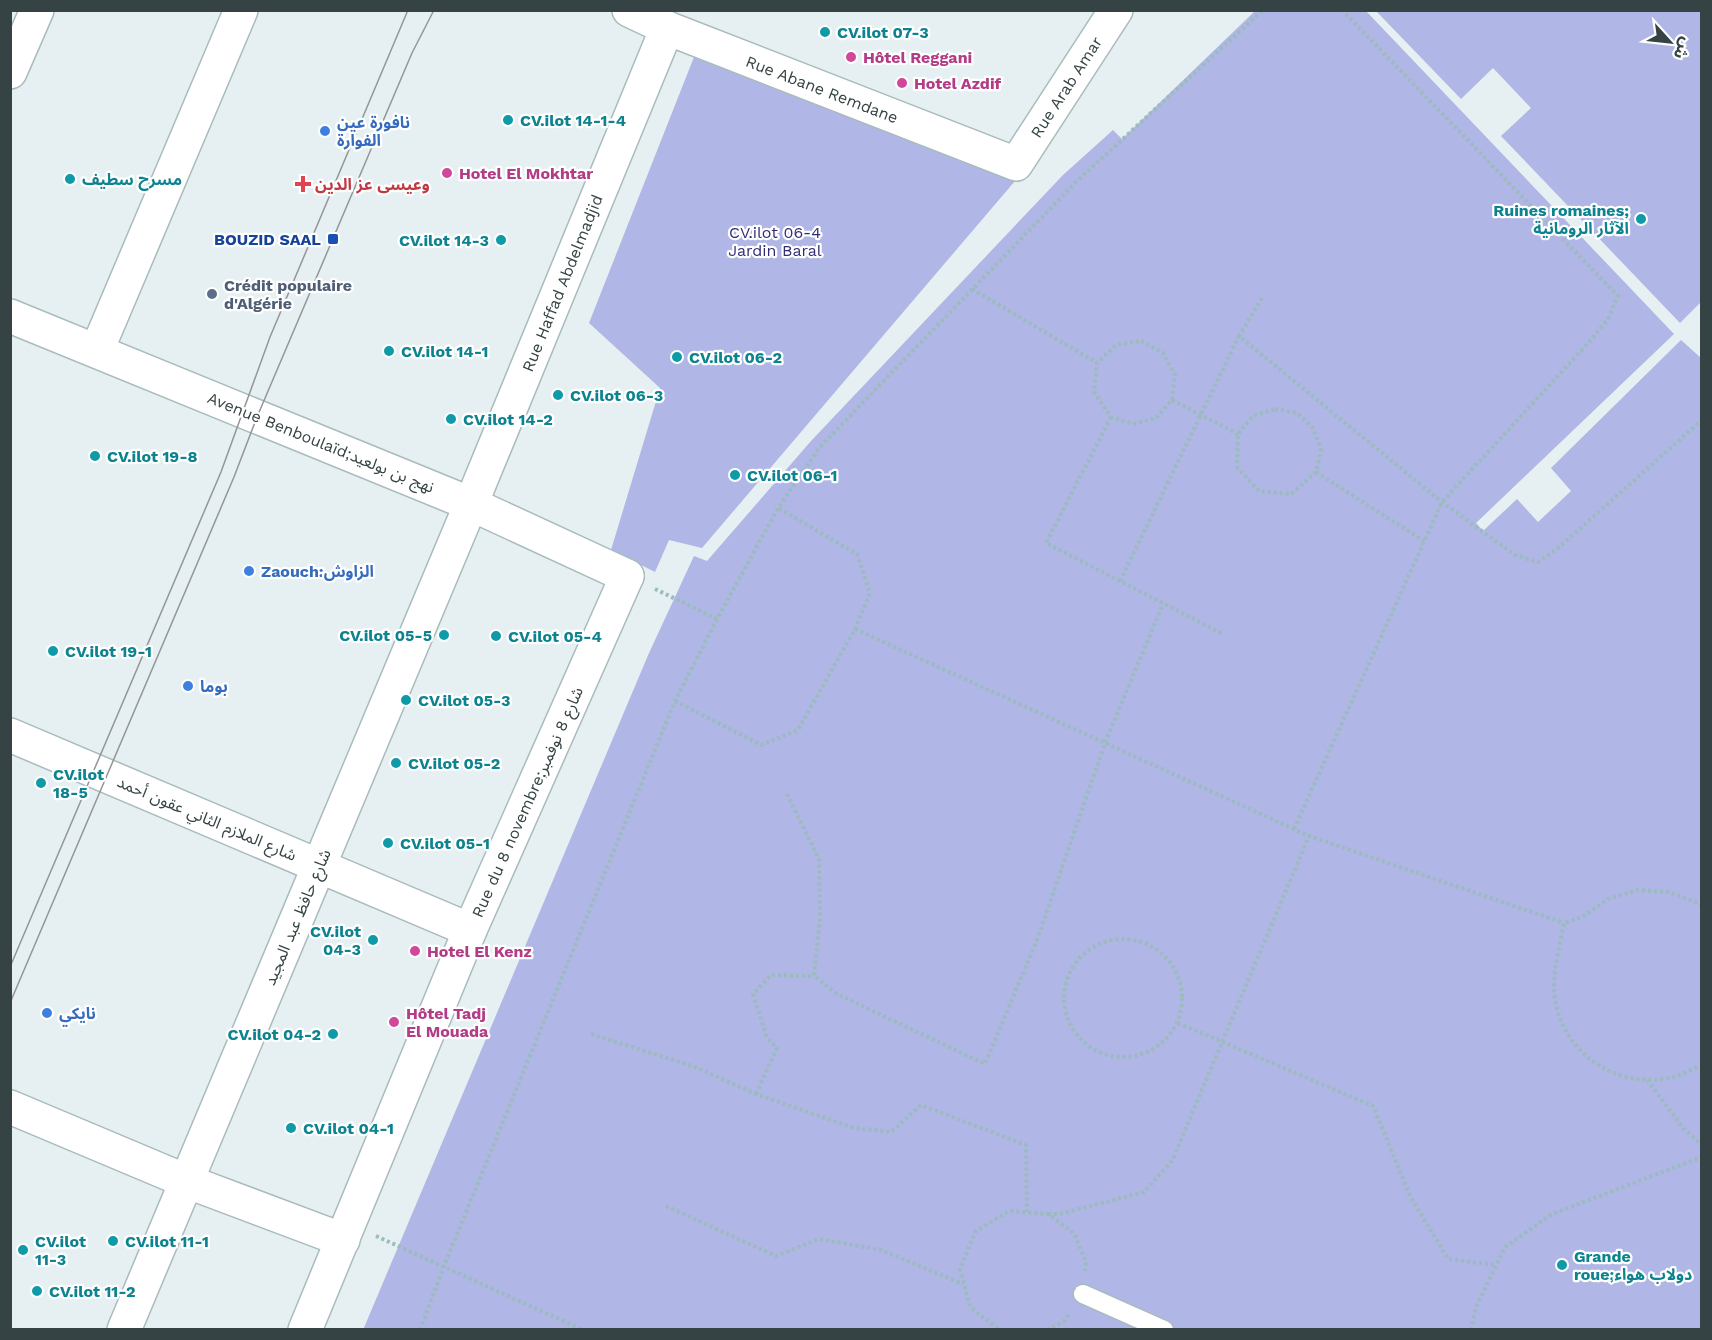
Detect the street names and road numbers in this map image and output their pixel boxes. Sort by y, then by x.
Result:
street label: Rue Arab Amar [1027,33,1106,141]
street label: Rue Abane Remdane [743,52,901,127]
street label: Rue Haffad Abdelmadjid [518,192,607,374]
street label: Avenue Benboulaïd;نهج بن بولعيد [204,388,437,500]
street label: Rue du 8 novembre;شارع 8 نوفمبر [468,684,590,922]
street label: شارع الملازم الثاني عقون أحمد [113,772,299,868]
street label: شارع حافظ عبد المجيد [260,846,337,989]

